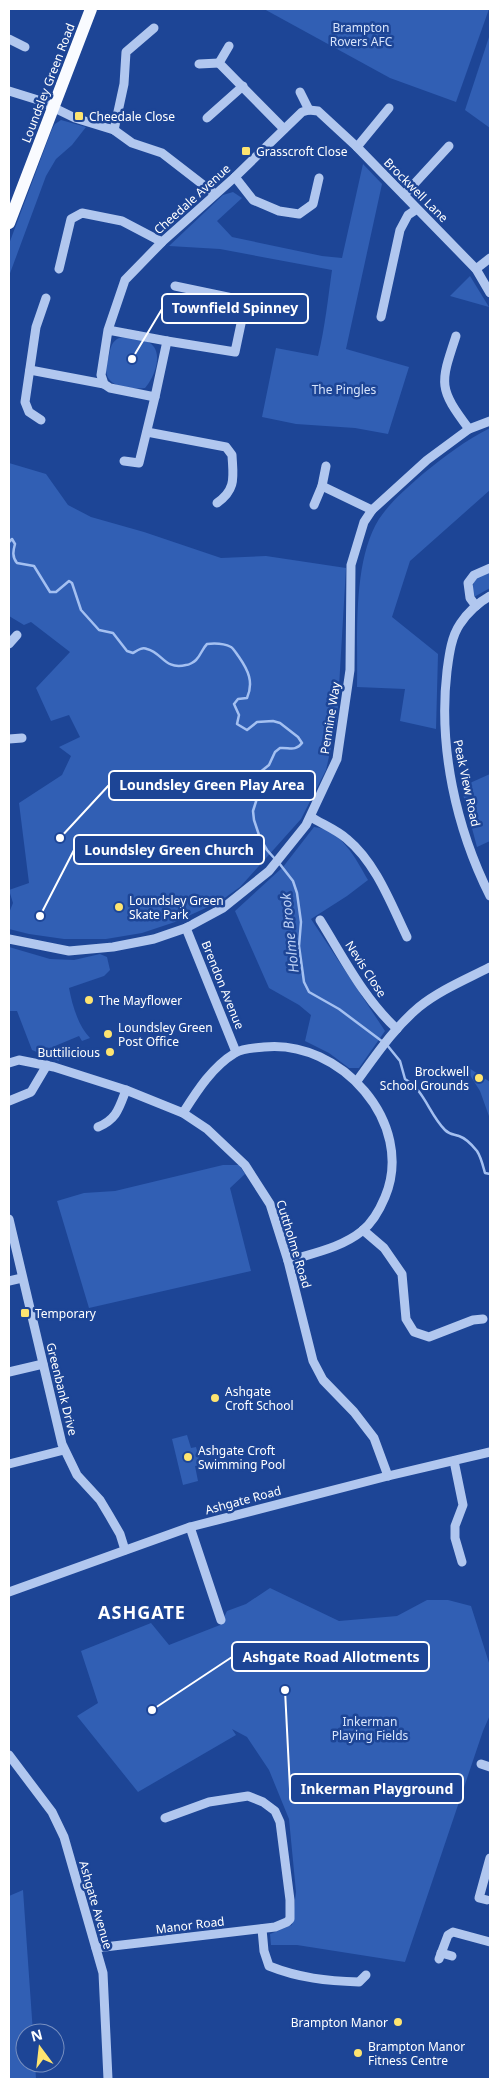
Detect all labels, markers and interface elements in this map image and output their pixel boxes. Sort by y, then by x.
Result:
park label: Brampton Rovers AFC [330,19,393,50]
street label: Loundsley Green Road [17,21,79,145]
place label: Cheedale Close [89,108,175,125]
marker: Cheedale Close [73,110,85,122]
place label: Grasscroft Close [256,143,348,160]
marker: Grasscroft Close [240,145,252,157]
street label: Brockwell Lane [380,154,452,226]
street label: Cheedale Avenue [150,160,234,238]
callout: Townfield Spinney [162,294,308,323]
text: Townfield Spinney [172,298,298,317]
park label: The Pingles [312,381,377,398]
street label: Pennine Way [316,680,344,755]
street label: Peak View Road [449,738,485,828]
callout: Loundsley Green Play Area [109,771,315,800]
text: Loundsley Green Play Area [119,775,305,794]
callout: Loundsley Green Church [74,835,264,864]
text: Loundsley Green Church [84,840,254,859]
water label: Holme Brook [275,891,303,974]
place label: Loundsley Green Skate Park [129,892,224,923]
marker: Loundsley Green Skate Park [113,901,125,913]
street label: Nevis Close [341,937,391,1001]
street label: Brendon Avenue [198,938,249,1032]
place label: The Mayflower [99,992,182,1009]
marker: The Mayflower [83,994,95,1006]
place label: Loundsley Green Post Office [118,1019,213,1050]
marker: Loundsley Green Post Office [102,1028,114,1040]
place label: Buttilicious [38,1044,100,1061]
marker: Buttilicious [104,1046,116,1058]
place label: Brockwell School Grounds [380,1063,469,1094]
marker: Brockwell School Grounds [473,1072,485,1084]
street label: Cuttholme Road [273,1198,315,1290]
place label: Temporary [35,1305,97,1322]
marker: Temporary [19,1307,31,1319]
street label: Greenbank Drive [42,1341,82,1437]
place label: Ashgate Croft School [225,1383,294,1414]
marker: Ashgate Croft School [209,1392,221,1404]
place label: Ashgate Croft Swimming Pool [198,1442,285,1473]
marker: Ashgate Croft Swimming Pool [182,1451,194,1463]
street label: Ashgate Road [203,1482,283,1518]
district label: ASHGATE [98,1600,186,1624]
callout: Ashgate Road Allotments [232,1642,429,1671]
text: Ashgate Road Allotments [242,1647,420,1666]
park label: Inkerman Playing Fields [332,1713,409,1744]
callout: Inkerman Playground [290,1774,463,1803]
text: Inkerman Playground [301,1779,453,1798]
street label: Ashgate Avenue [75,1859,117,1951]
street label: Manor Road [155,1912,225,1938]
place label: Brampton Manor [291,2014,388,2031]
marker: Brampton Manor [392,2016,404,2028]
north arrow [15,2023,65,2073]
text: N [29,2024,44,2046]
place label: Brampton Manor Fitness Centre [368,2038,465,2069]
marker: Brampton Manor Fitness Centre [352,2047,364,2059]

